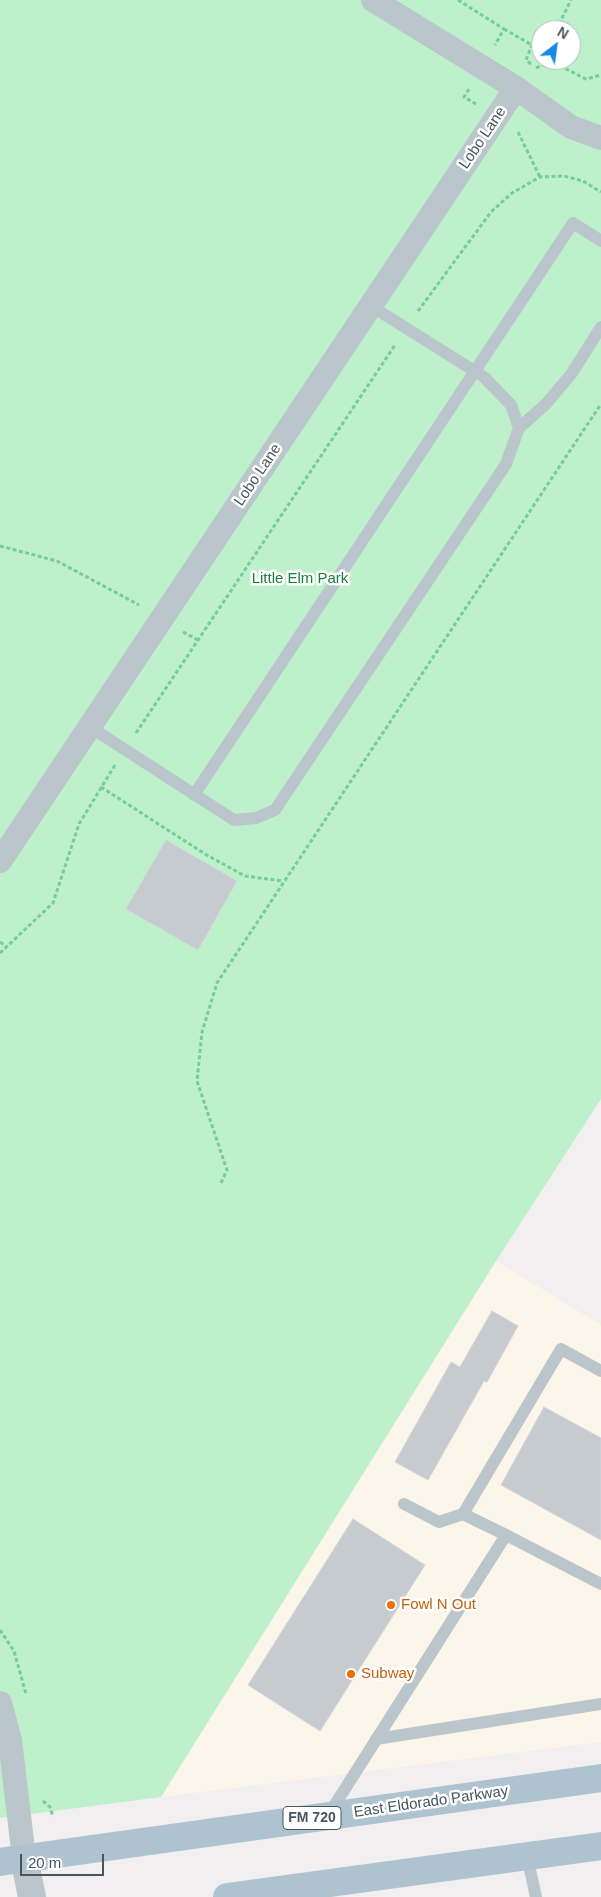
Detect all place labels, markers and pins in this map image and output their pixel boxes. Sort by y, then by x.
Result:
place label: Fowl N Out [401,1596,476,1614]
marker: Fowl N Out [385,1599,397,1611]
place label: Subway [361,1665,414,1683]
marker: Subway [345,1668,357,1680]

